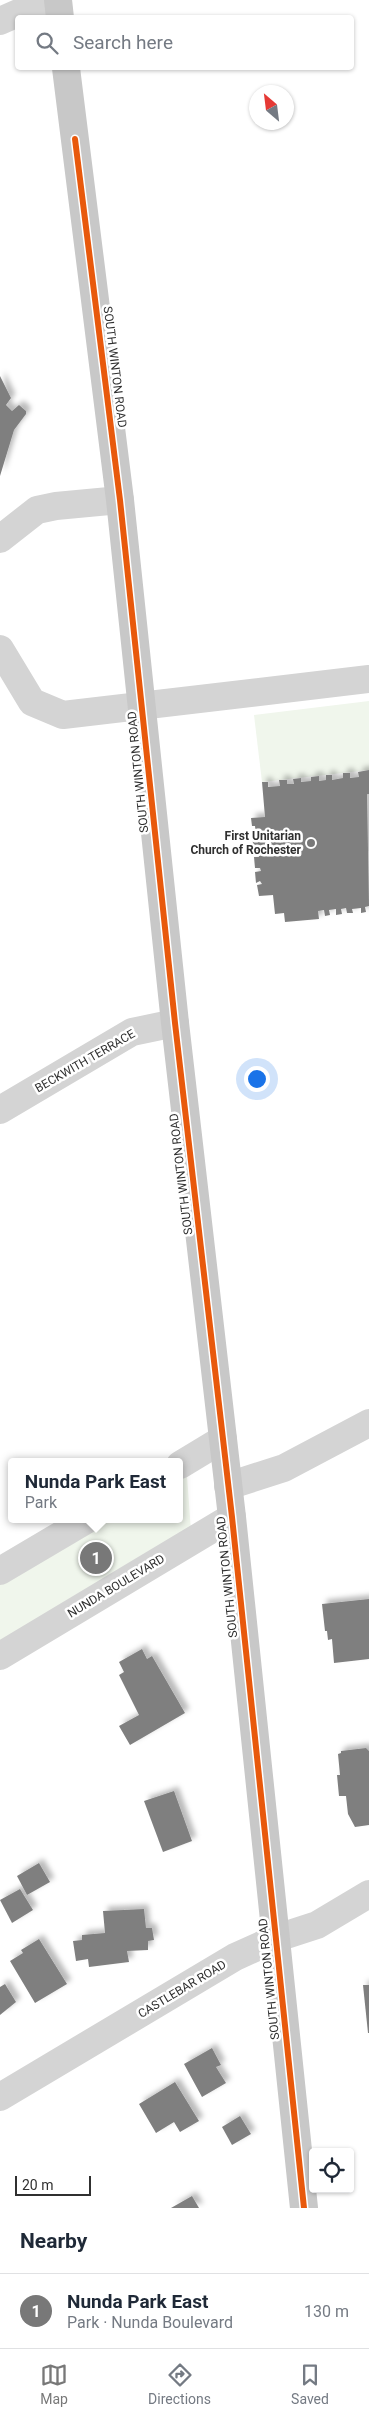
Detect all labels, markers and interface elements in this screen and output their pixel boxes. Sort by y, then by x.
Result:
search box [15,15,354,70]
icon: search [33,29,61,57]
text: Search here [73,31,173,54]
north arrow [249,85,294,130]
street label: SOUTH WINTON ROAD [101,306,129,429]
street label: SOUTH WINTON ROAD [125,710,151,833]
place label: First Unitarian Church of Rochester [190,829,302,857]
marker: First Unitarian Church of Rochester [305,837,317,849]
street label: BECKWITH TERRACE [33,1027,138,1095]
your location [244,1066,270,1092]
street label: SOUTH WINTON ROAD [167,1112,195,1235]
popup [8,1458,183,1523]
text: Nunda Park East [25,1470,166,1493]
text: Park [25,1493,57,1512]
street label: SOUTH WINTON ROAD [214,1515,240,1638]
pin: 1 [80,1539,112,1577]
street label: NUNDA BOULEVARD [65,1551,167,1620]
street label: SOUTH WINTON ROAD [256,1917,282,2040]
street label: CASTLEBAR ROAD [135,1957,229,2021]
map controls [309,2148,354,2193]
button: locate [309,2148,354,2193]
scale bar [15,2173,91,2196]
text: 20 m [22,2177,54,2193]
text: Nearby [20,2229,87,2253]
text: Nunda Park East [67,2290,208,2313]
text: 1 [31,2302,41,2321]
text: 130 m [304,2302,349,2321]
text: Park · Nunda Boulevard [67,2313,233,2332]
tab: Map [40,2361,68,2407]
tab: Directions [148,2361,211,2407]
tab: Saved [291,2361,329,2407]

